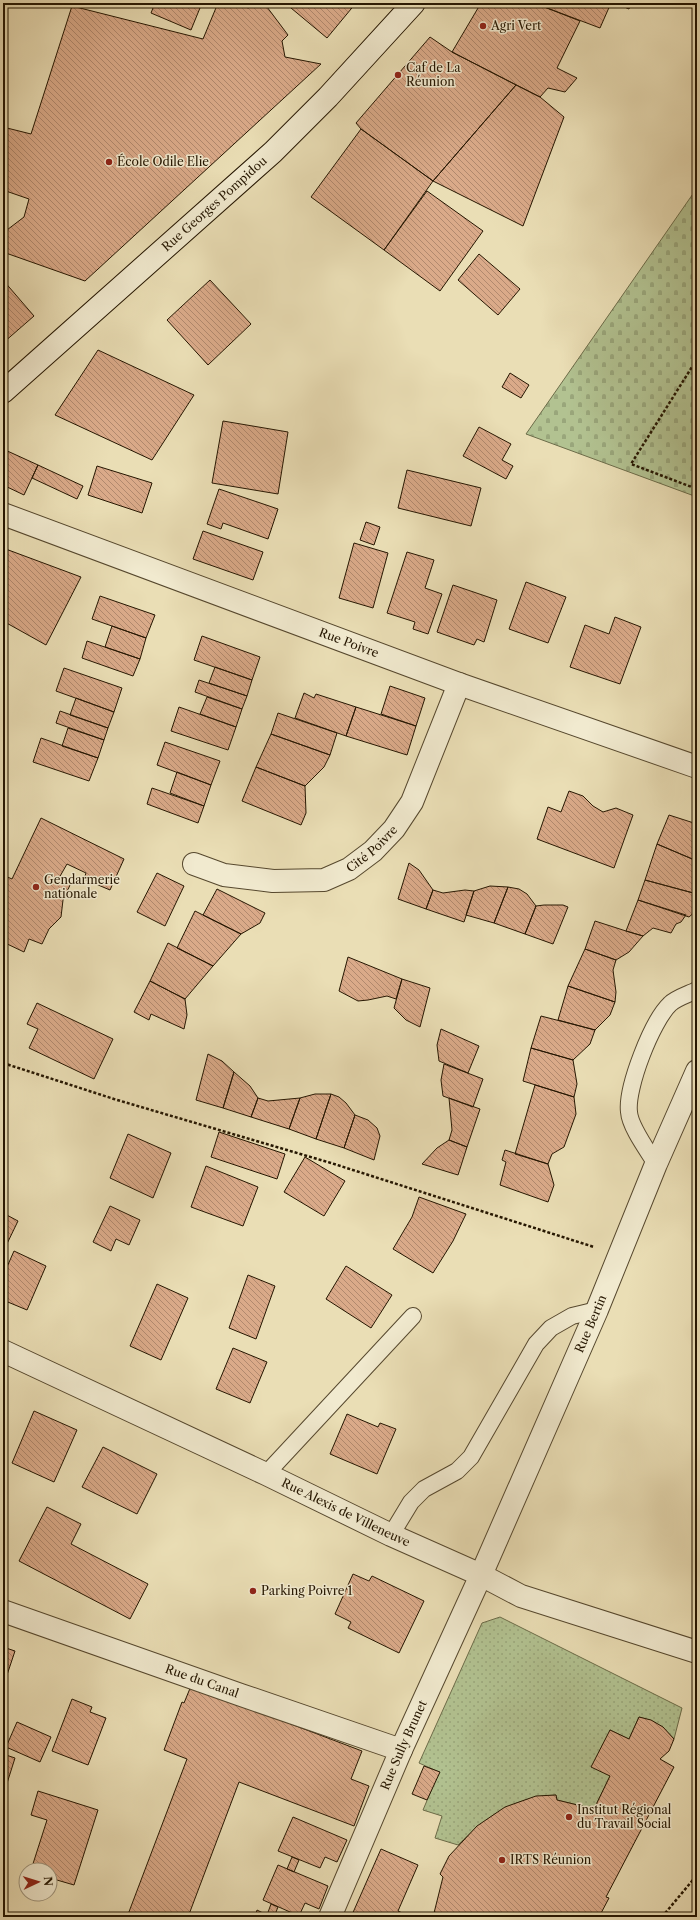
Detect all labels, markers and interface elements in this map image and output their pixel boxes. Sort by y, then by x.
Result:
place label: Agri Vert [490,18,542,33]
marker: Agri Vert [478,21,488,31]
place label: Caf de La Réunion [406,60,461,89]
marker: Caf de La Réunion [393,70,403,80]
place label: École Odile Elie [117,153,209,169]
street label: Rue Georges Pompidou [159,153,270,254]
marker: École Odile Elie [104,157,114,167]
street label: Rue Poivre [317,624,381,661]
street label: Cité Poivre [343,822,401,876]
place label: Gendarmerie nationale [44,872,120,901]
marker: Gendarmerie nationale [31,882,41,892]
street label: Rue Bertin [571,1292,610,1355]
street label: Rue Alexis de Villeneuve [279,1475,413,1550]
place label: Parking Poivre 1 [261,1583,353,1598]
marker: Parking Poivre 1 [248,1586,258,1596]
street label: Rue du Canal [163,1661,241,1701]
street label: Rue Sully Brunet [377,1697,430,1792]
place label: Institut Régional du Travail Social [577,1802,672,1831]
marker: Institut Régional du Travail Social [564,1812,574,1822]
place label: IRTS Réunion [510,1852,592,1867]
marker: IRTS Réunion [497,1855,507,1865]
north arrow [18,1862,58,1902]
text: N [41,1876,55,1887]

